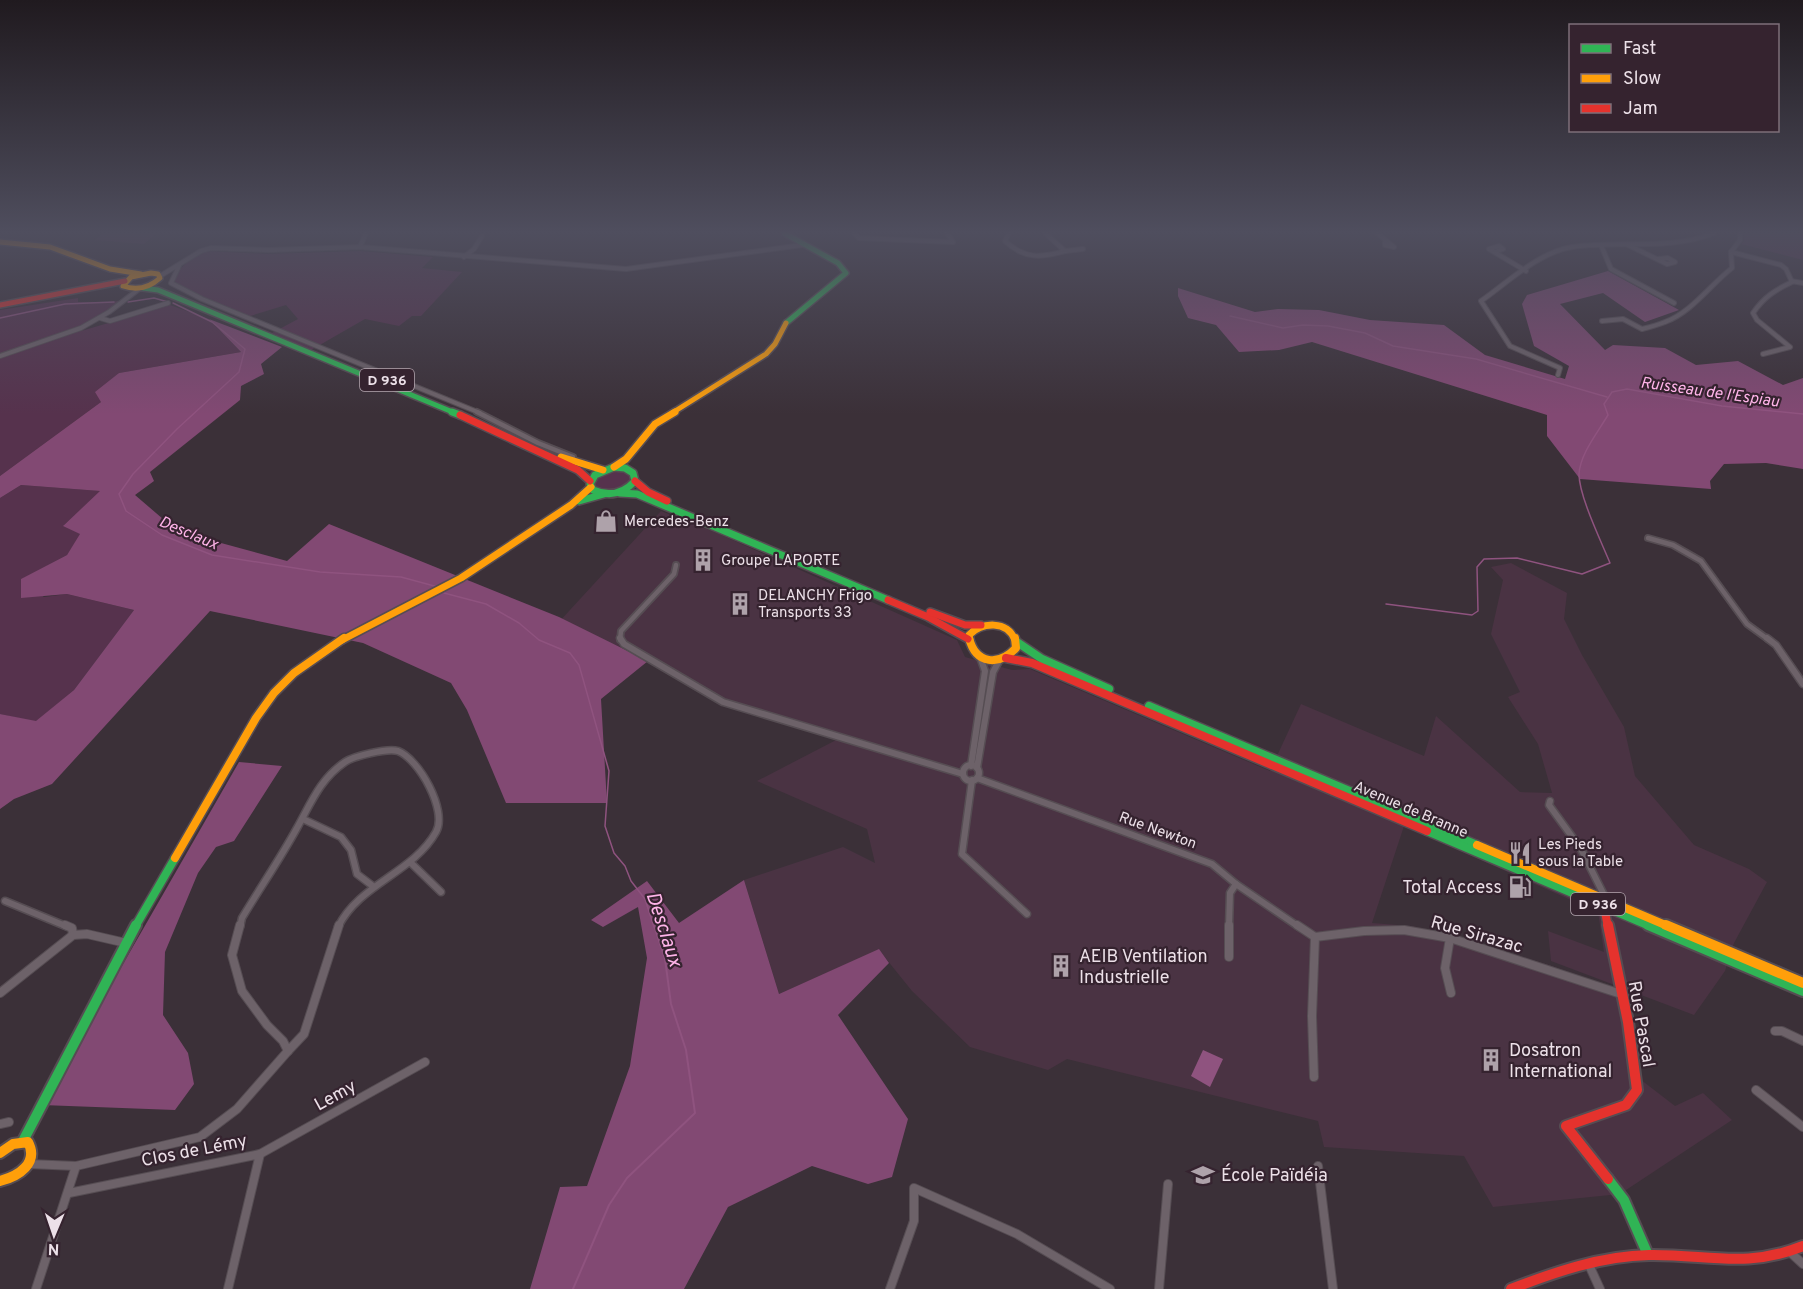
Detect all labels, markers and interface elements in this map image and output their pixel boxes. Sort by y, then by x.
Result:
legend [1569,24,1779,132]
text: Fast [1623,38,1656,61]
text: Slow [1623,68,1661,91]
text: Jam [1623,98,1658,121]
road number: D 936 [360,369,414,391]
water label: Ruisseau de l'Espiau [1639,373,1781,413]
shop icon: Mercedes-Benz [593,508,619,534]
water label: Desclaux [156,512,222,556]
place label: Mercedes-Benz [624,513,729,532]
building icon: Groupe LAPORTE [690,547,716,573]
place label: Groupe LAPORTE [721,552,840,571]
place label: DELANCHY Frigo Transports 33 [758,587,872,623]
building icon: DELANCHY Frigo Transports 33 [727,591,753,617]
street label: Avenue de Branne [1350,778,1471,843]
street label: Rue Newton [1116,809,1199,854]
place label: Les Pieds sous la Table [1538,836,1623,872]
restaurant icon: Les Pieds sous la Table [1507,840,1533,866]
fuel station icon: Total Access [1507,874,1533,900]
place label: Total Access [1402,877,1502,900]
water label: Desclaux [639,889,688,972]
road number: D 936 [1571,893,1625,915]
street label: Rue Sirazac [1428,911,1525,960]
place label: AEIB Ventilation Industrielle [1079,946,1208,990]
building icon: AEIB Ventilation Industrielle [1048,953,1074,979]
street label: Rue Pascal [1622,979,1659,1069]
place label: Dosatron International [1509,1040,1612,1084]
building icon: Dosatron International [1478,1047,1504,1073]
street label: Lemy [311,1075,361,1117]
street label: Clos de Lémy [139,1130,249,1173]
school or university icon: École Païdéia [1190,1162,1216,1188]
place label: École Païdéia [1221,1163,1328,1188]
north arrow [24,1205,84,1265]
text: N [47,1238,60,1258]

